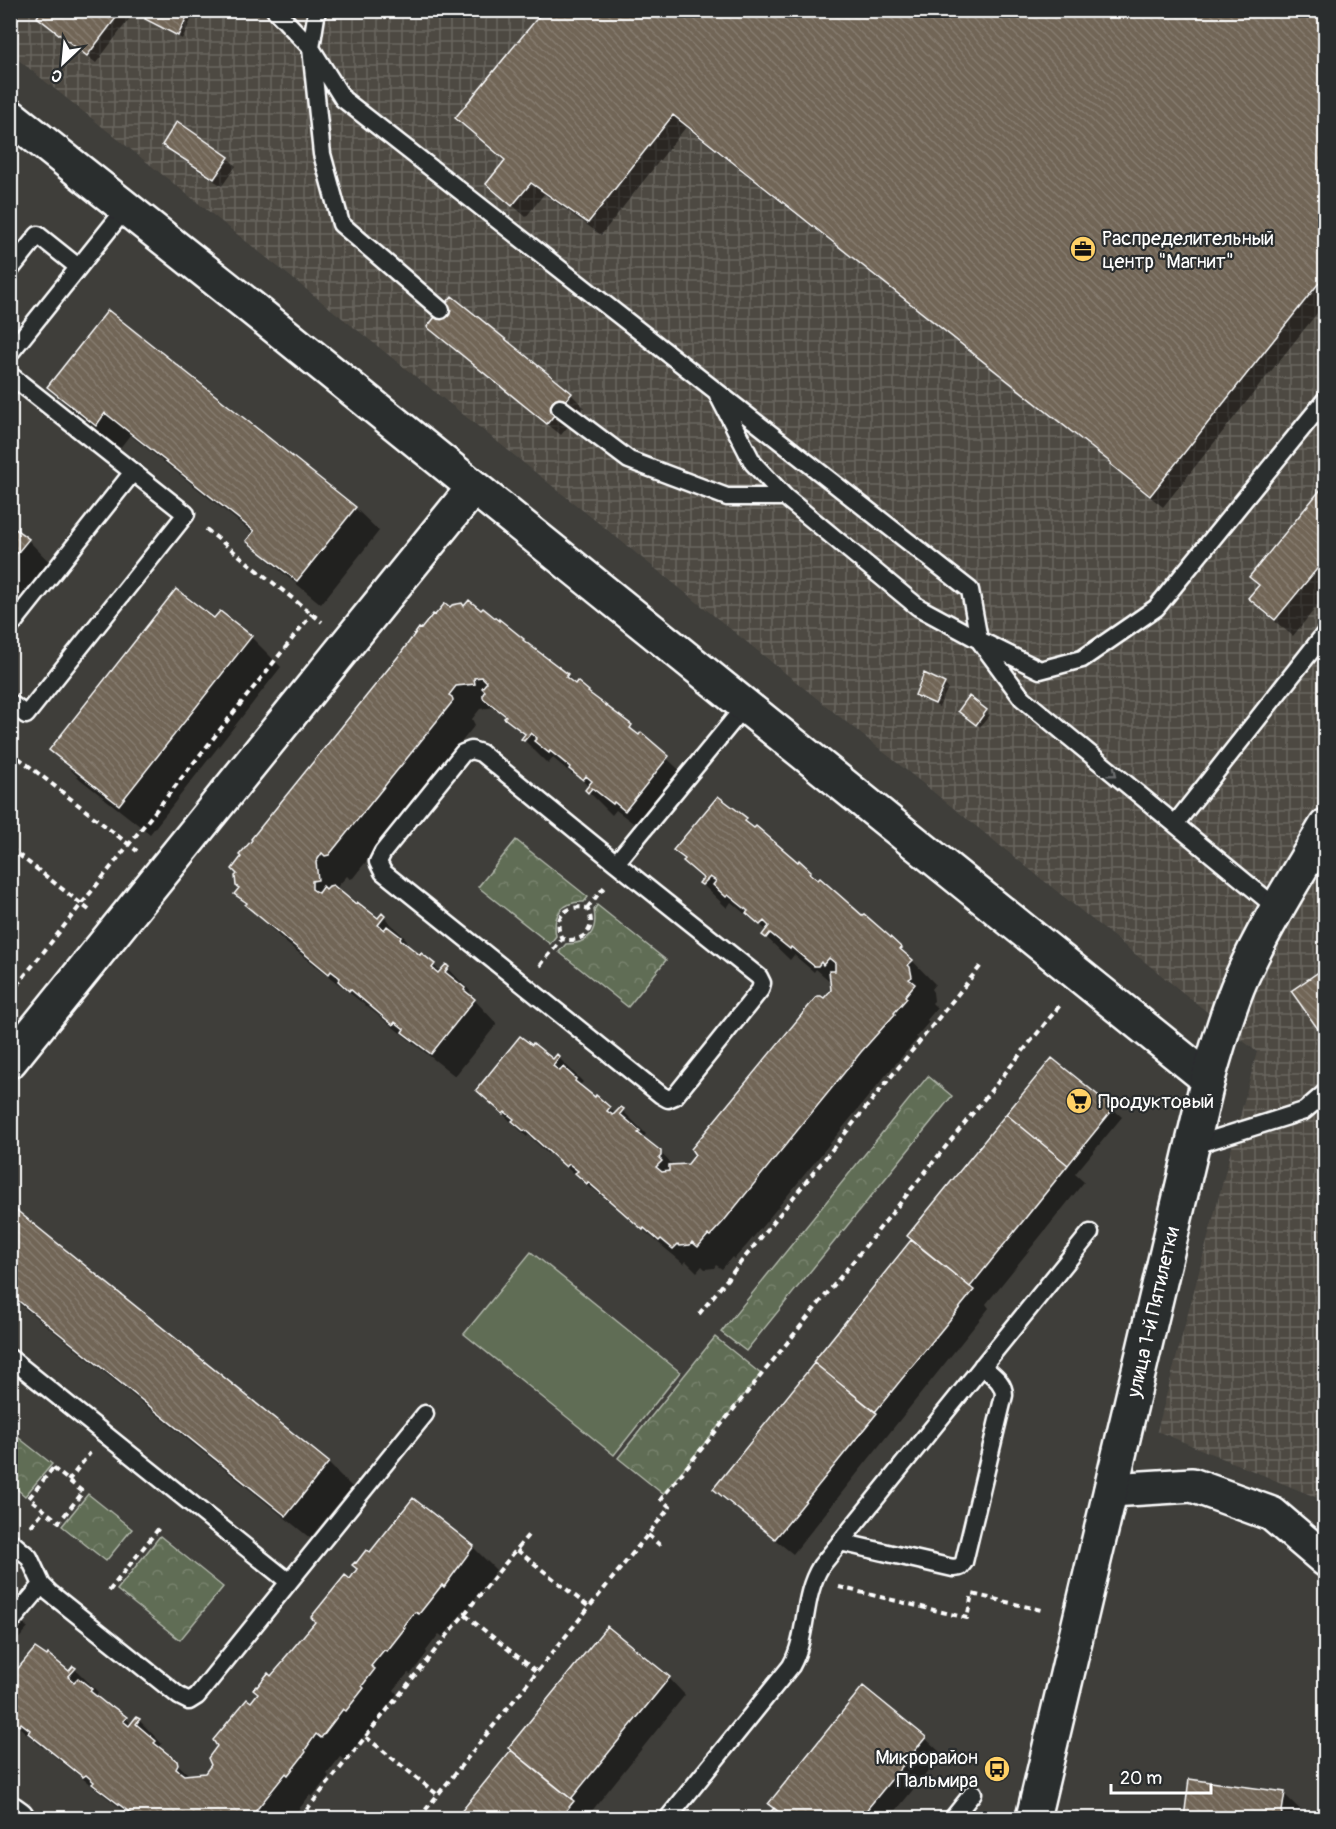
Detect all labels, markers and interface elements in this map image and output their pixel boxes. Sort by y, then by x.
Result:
north arrow [33,33,93,93]
text: С [48,64,66,87]
place label: Распределительный центр "Магнит" [1102,226,1274,274]
office icon: Распределительный центр "Магнит" [1068,234,1098,264]
one-way arrow [1106,765,1117,776]
supermarket icon: Продуктовый [1064,1086,1094,1116]
place label: Продуктовый [1098,1089,1214,1114]
street label: улица 1-й Пятилетки [1121,1224,1185,1401]
place label: Микрорайон Пальмира [875,1745,978,1793]
bus stop icon: Микрорайон Пальмира [982,1754,1012,1784]
scale bar [1111,1757,1212,1795]
text: 20 m [1120,1767,1162,1790]

